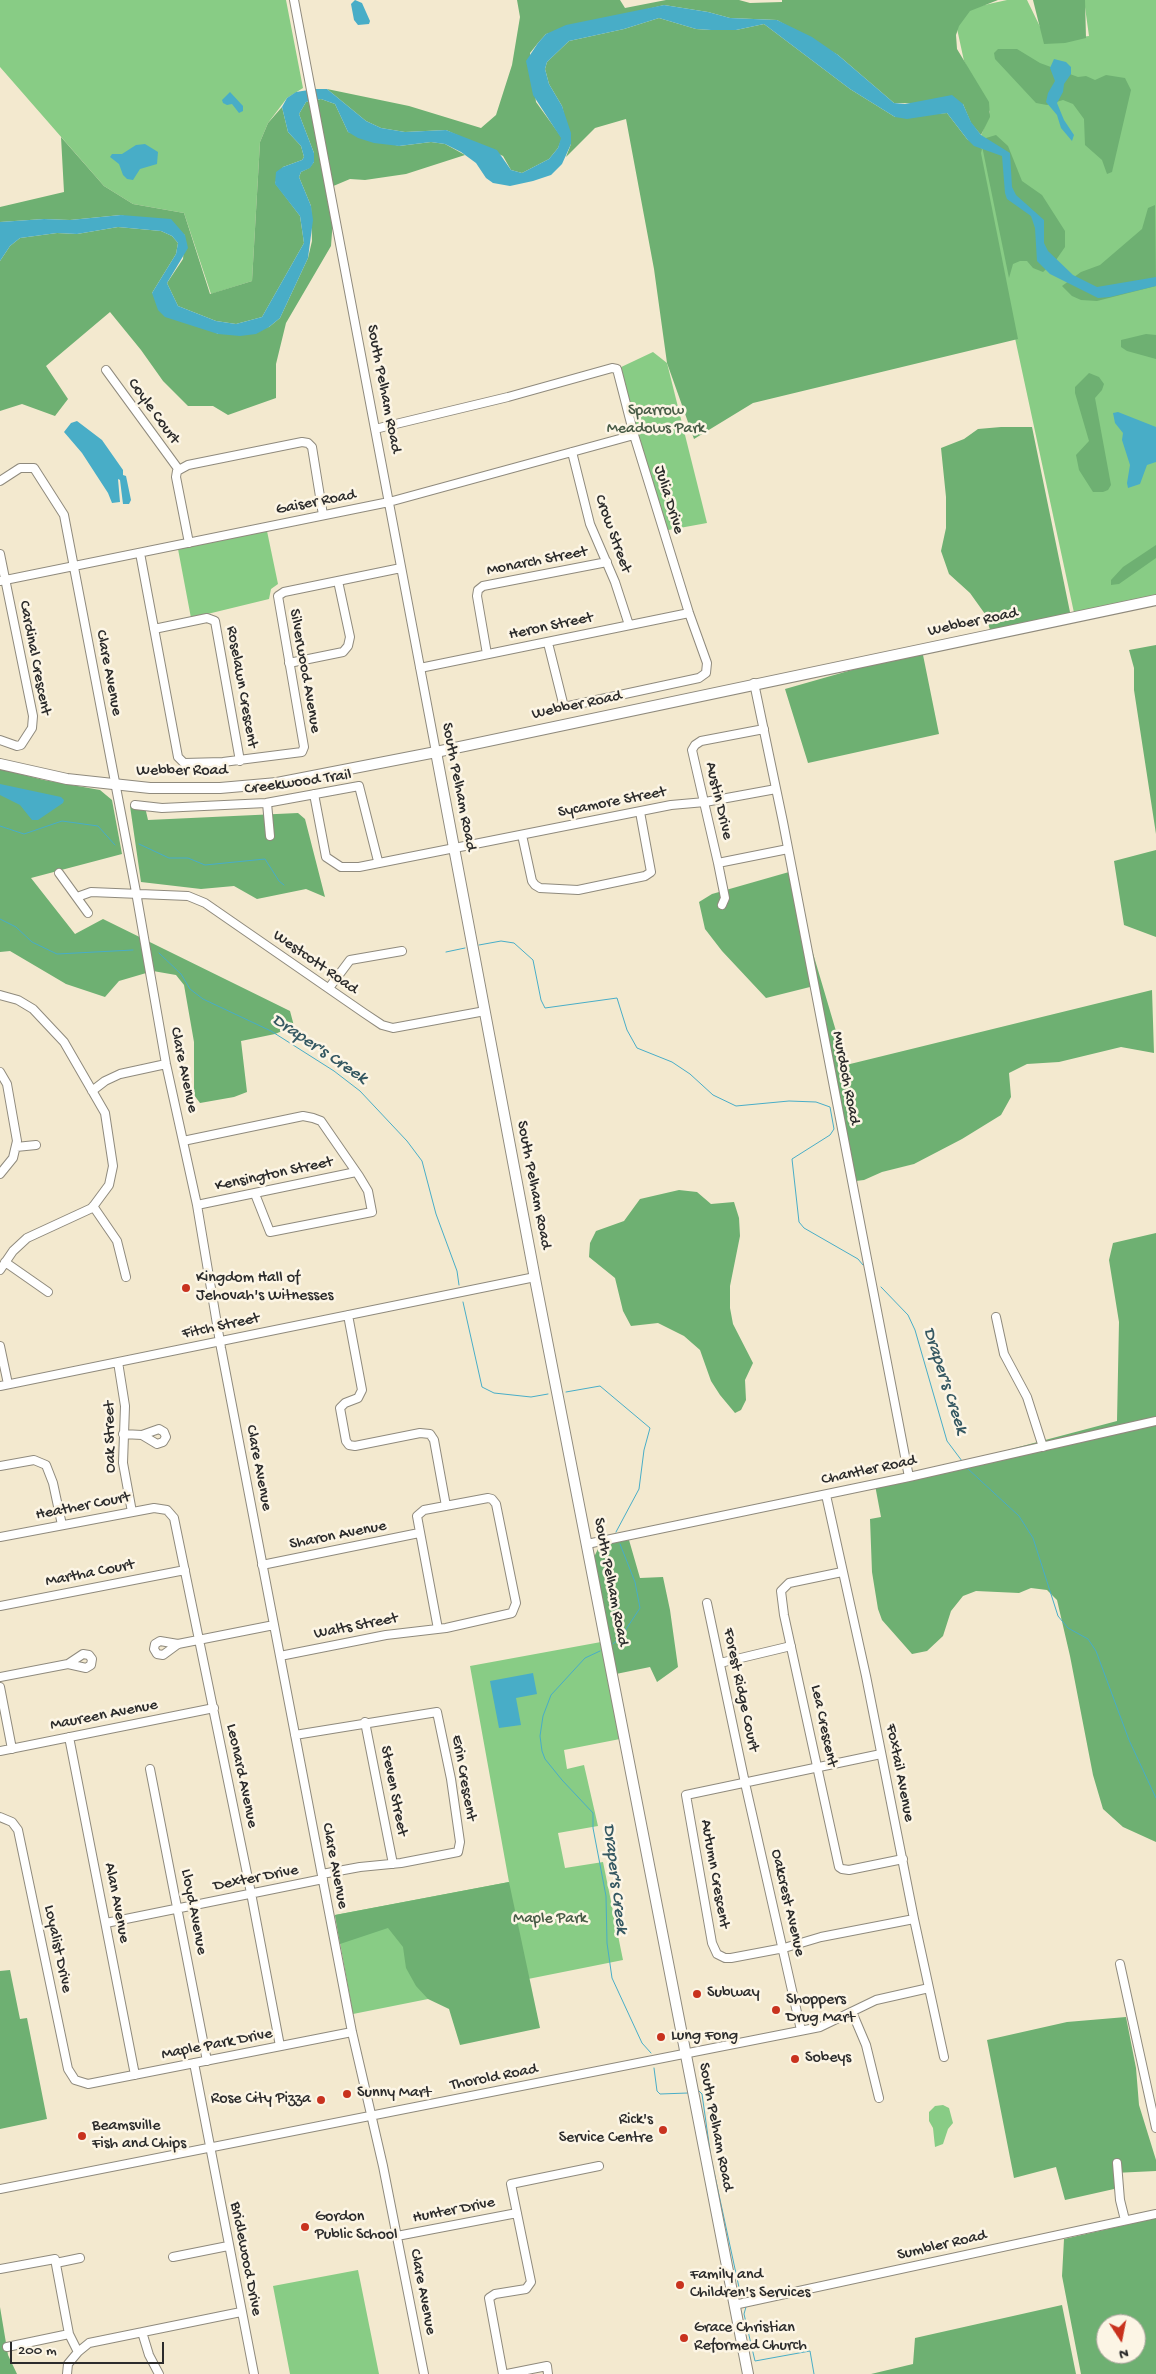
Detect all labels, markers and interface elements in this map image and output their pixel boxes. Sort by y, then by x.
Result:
street label: South Pelham Road [361,323,405,455]
street label: Coyle Court [123,375,183,449]
park label: Sparrow Meadows Park [607,402,705,440]
street label: Julia Drive [649,463,687,537]
street label: Gaiser Road [274,486,358,520]
street label: Crow Street [589,492,635,576]
street label: Monarch Street [485,543,589,581]
street label: Cardinal Crescent [13,599,55,717]
street label: Webber Road [926,604,1020,642]
street label: Silverwood Avenue [284,607,324,735]
street label: Heron Street [507,609,595,645]
street label: Roselawn Crescent [221,625,261,749]
street label: Clare Avenue [90,629,126,717]
street label: Webber Road [530,687,624,725]
street label: South Pelham Road [436,721,480,853]
street label: Austin Drive [700,760,736,842]
street label: Webber Road [136,762,228,782]
street label: Creekwood Trail [243,766,353,800]
street label: Sycamore Street [556,783,668,823]
street label: Westcott Road [269,927,361,999]
water label: Draper's Creek [267,1010,371,1090]
street label: Clare Avenue [165,1026,201,1114]
street label: Murdoch Road [827,1030,863,1126]
street label: South Pelham Road [511,1119,555,1251]
street label: Kensington Street [213,1153,335,1197]
place label: Kingdom Hall of Jehovah's Witnesses [196,1269,333,1307]
marker: Kingdom Hall of Jehovah's Witnesses [180,1282,192,1294]
street label: Fitch Street [181,1309,261,1345]
water label: Draper's Creek [917,1325,971,1437]
street label: Oak Street [101,1401,121,1473]
street label: Clare Avenue [240,1424,276,1512]
street label: Chantler Road [820,1452,918,1490]
street label: Heather Court [34,1488,132,1526]
street label: South Pelham Road [588,1516,632,1648]
street label: Sharon Avenue [288,1517,388,1555]
street label: Martha Court [44,1556,136,1592]
street label: Walts Street [313,1609,399,1645]
street label: Forest Ridge Court [718,1627,762,1753]
street label: Lea Crescent [805,1683,841,1769]
street label: Maureen Avenue [49,1696,159,1736]
street label: Leonard Avenue [221,1722,261,1830]
street label: Foxtail Avenue [880,1722,918,1824]
street label: Erin Crescent [446,1734,480,1822]
street label: Steven Street [375,1744,411,1838]
street label: Autumn Crescent [695,1818,733,1930]
street label: Clare Avenue [316,1822,352,1910]
water label: Draper's Creek [597,1823,631,1935]
street label: Oakcrest Avenue [765,1848,809,1958]
street label: Alan Avenue [99,1861,133,1945]
street label: Dexter Drive [212,1861,300,1897]
street label: Lloyd Avenue [175,1868,211,1956]
street label: Loyalist Drive [38,1903,76,1995]
park label: Maple Park [513,1910,587,1930]
place label: Subway [707,1984,760,2004]
marker: Subway [691,1988,703,2000]
place label: Shoppers Drug Mart [786,1991,855,2029]
marker: Shoppers Drug Mart [770,2004,782,2016]
street label: Maple Park Drive [160,2025,274,2065]
place label: Lung Fong [671,2027,738,2047]
marker: Lung Fong [655,2031,667,2043]
place label: Sobeys [805,2049,851,2069]
marker: Sobeys [789,2053,801,2065]
street label: Thorold Road [449,2060,539,2096]
street label: South Pelham Road [693,2061,737,2193]
place label: Sunny Mart [357,2084,431,2104]
marker: Sunny Mart [341,2088,353,2100]
place label: Rose City Pizza [211,2090,311,2110]
marker: Rose City Pizza [315,2094,327,2106]
place label: Rick's Service Centre [559,2111,653,2149]
place label: Beamsville Fish and Chips [92,2117,186,2155]
marker: Rick's Service Centre [657,2124,669,2136]
marker: Beamsville Fish and Chips [76,2130,88,2142]
street label: Hunter Drive [411,2194,497,2228]
street label: Bridlewood Drive [225,2200,265,2318]
place label: Gordon Public School [315,2208,398,2246]
marker: Gordon Public School [299,2221,311,2233]
street label: Sumbler Road [896,2226,988,2266]
street label: Clare Avenue [404,2248,440,2336]
place label: Family and Children's Services [690,2266,810,2304]
marker: Family and Children's Services [674,2279,686,2291]
north arrow [1096,2314,1146,2364]
place label: Grace Christian Reformed Church [694,2319,807,2357]
scale bar [12,2332,166,2364]
marker: Grace Christian Reformed Church [678,2332,690,2344]
text: 200 m [18,2342,57,2360]
text: N [1118,2344,1130,2362]

